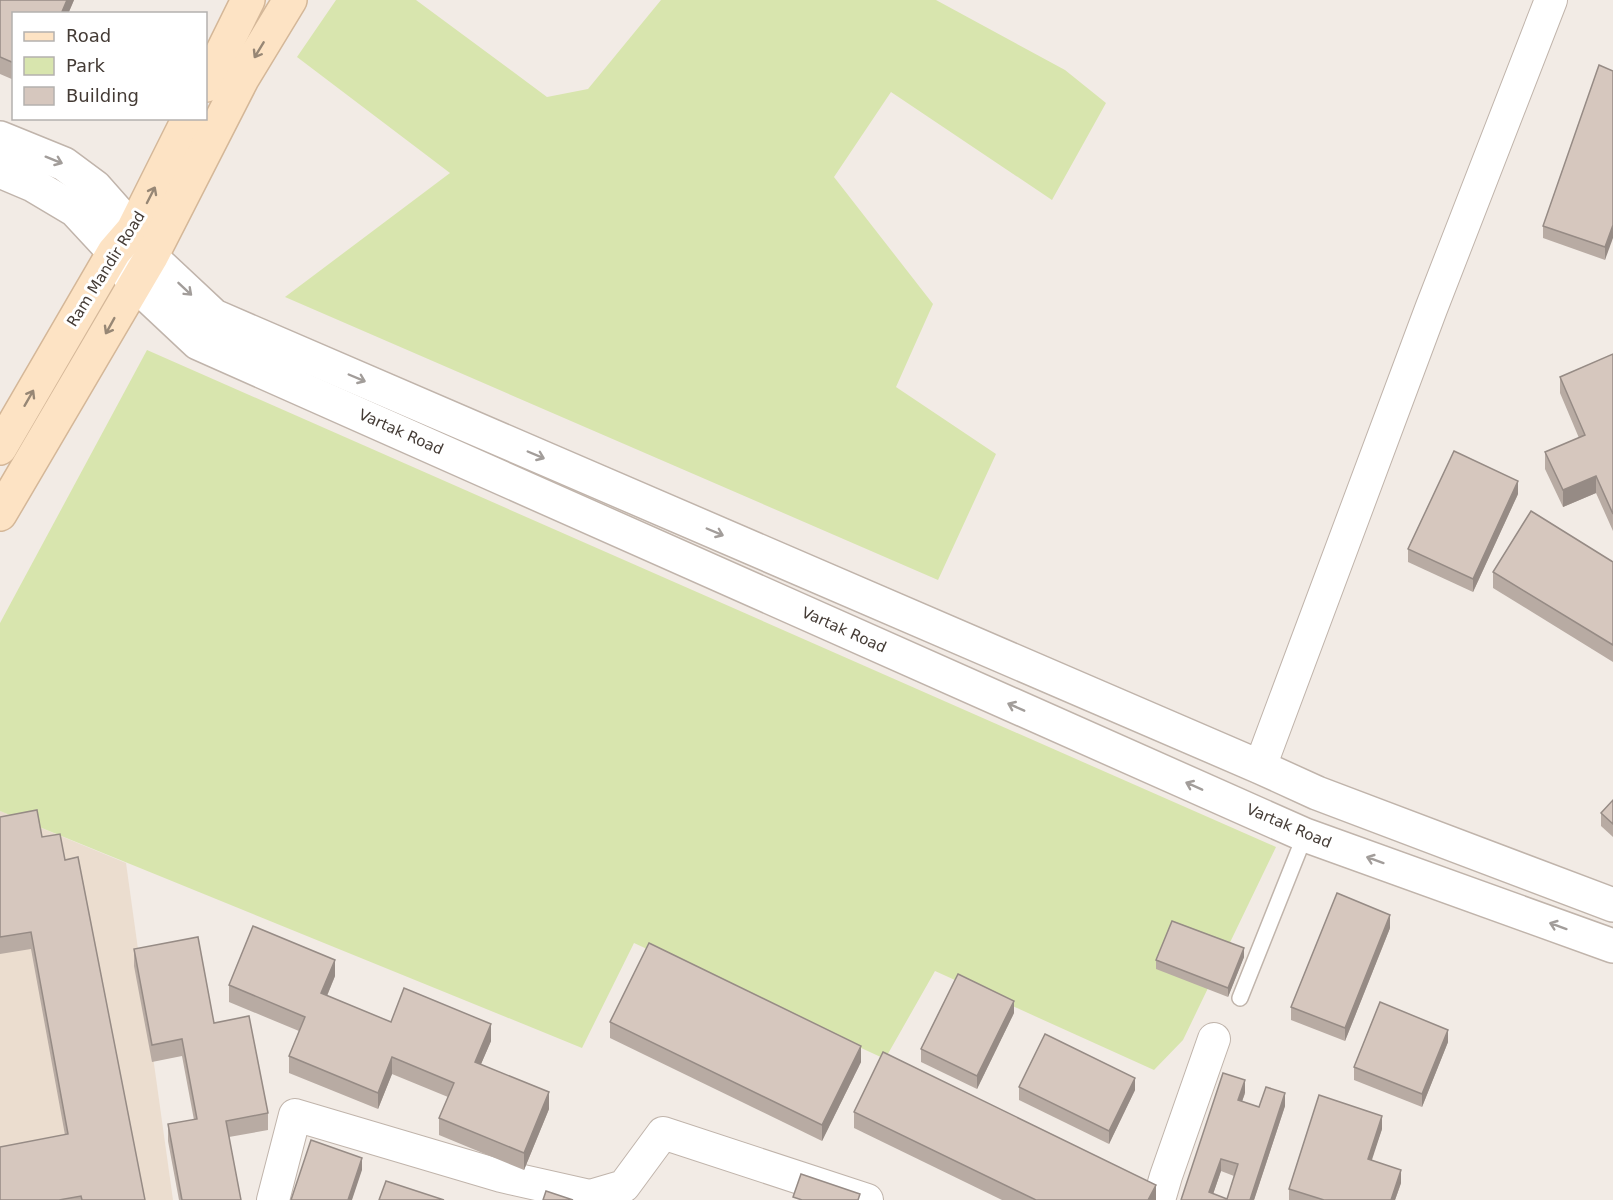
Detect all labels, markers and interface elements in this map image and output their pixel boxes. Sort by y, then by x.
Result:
legend [12,12,207,120]
text: Road [66,25,111,46]
one-way arrow [253,41,265,58]
text: Park [66,55,105,76]
text: Building [66,85,139,106]
one-way arrow [44,155,63,166]
one-way arrow [145,187,157,204]
street label: Ram Mandir Road [63,208,149,330]
one-way arrow [178,282,193,297]
one-way arrow [104,316,115,334]
one-way arrow [348,372,366,384]
one-way arrow [24,390,36,407]
street label: Vartak Road [356,405,446,459]
one-way arrow [527,450,545,461]
one-way arrow [706,527,724,538]
street label: Vartak Road [799,603,889,657]
one-way arrow [1008,700,1026,712]
one-way arrow [1186,780,1204,791]
street label: Vartak Road [1244,800,1334,852]
one-way arrow [1366,854,1384,865]
one-way arrow [1549,920,1568,931]

